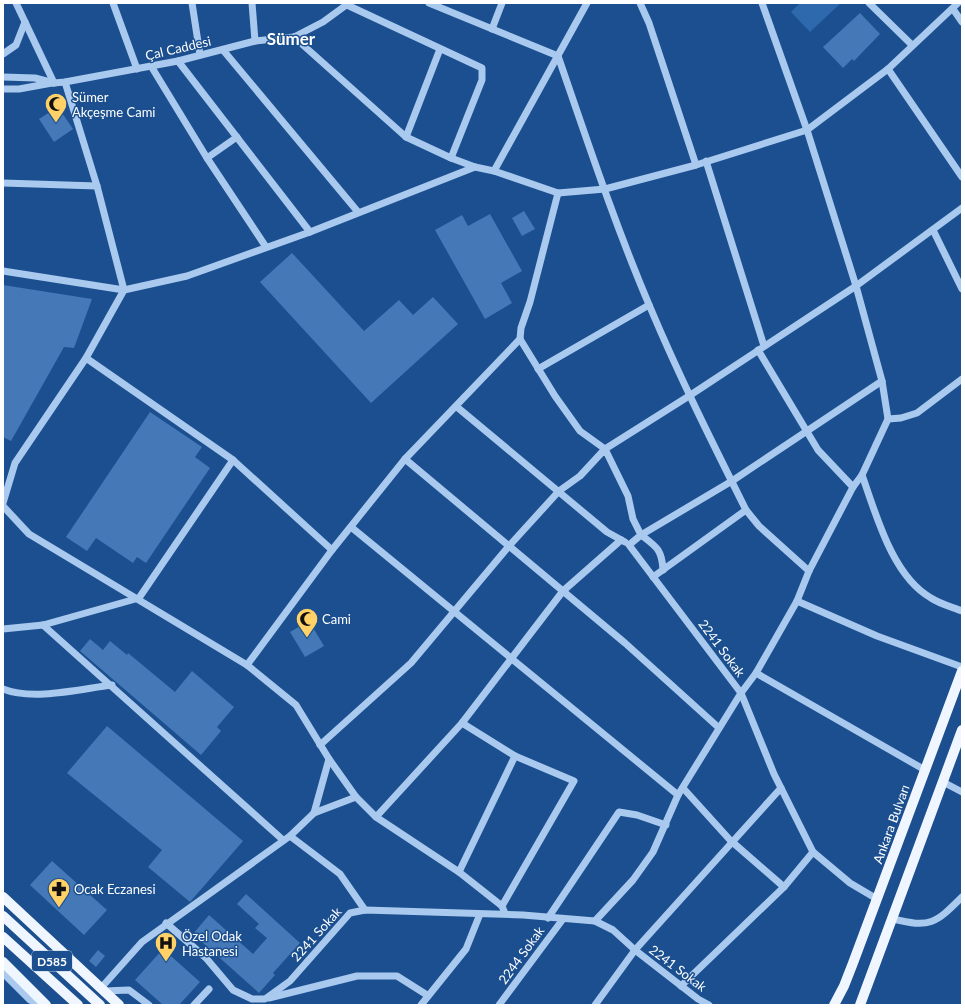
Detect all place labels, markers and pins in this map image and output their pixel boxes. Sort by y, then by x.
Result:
place label: Sümer Akçeşme Cami [72,89,155,120]
mosque icon: Sümer Akçeşme Cami [43,91,69,124]
mosque icon: Cami [294,606,320,639]
place label: Cami [322,611,351,627]
pharmacy icon: Ocak Eczanesi [46,876,72,909]
place label: Ocak Eczanesi [74,881,156,897]
place label: Özel Odak Hastanesi [182,928,242,959]
hospital icon: Özel Odak Hastanesi [153,930,179,963]

